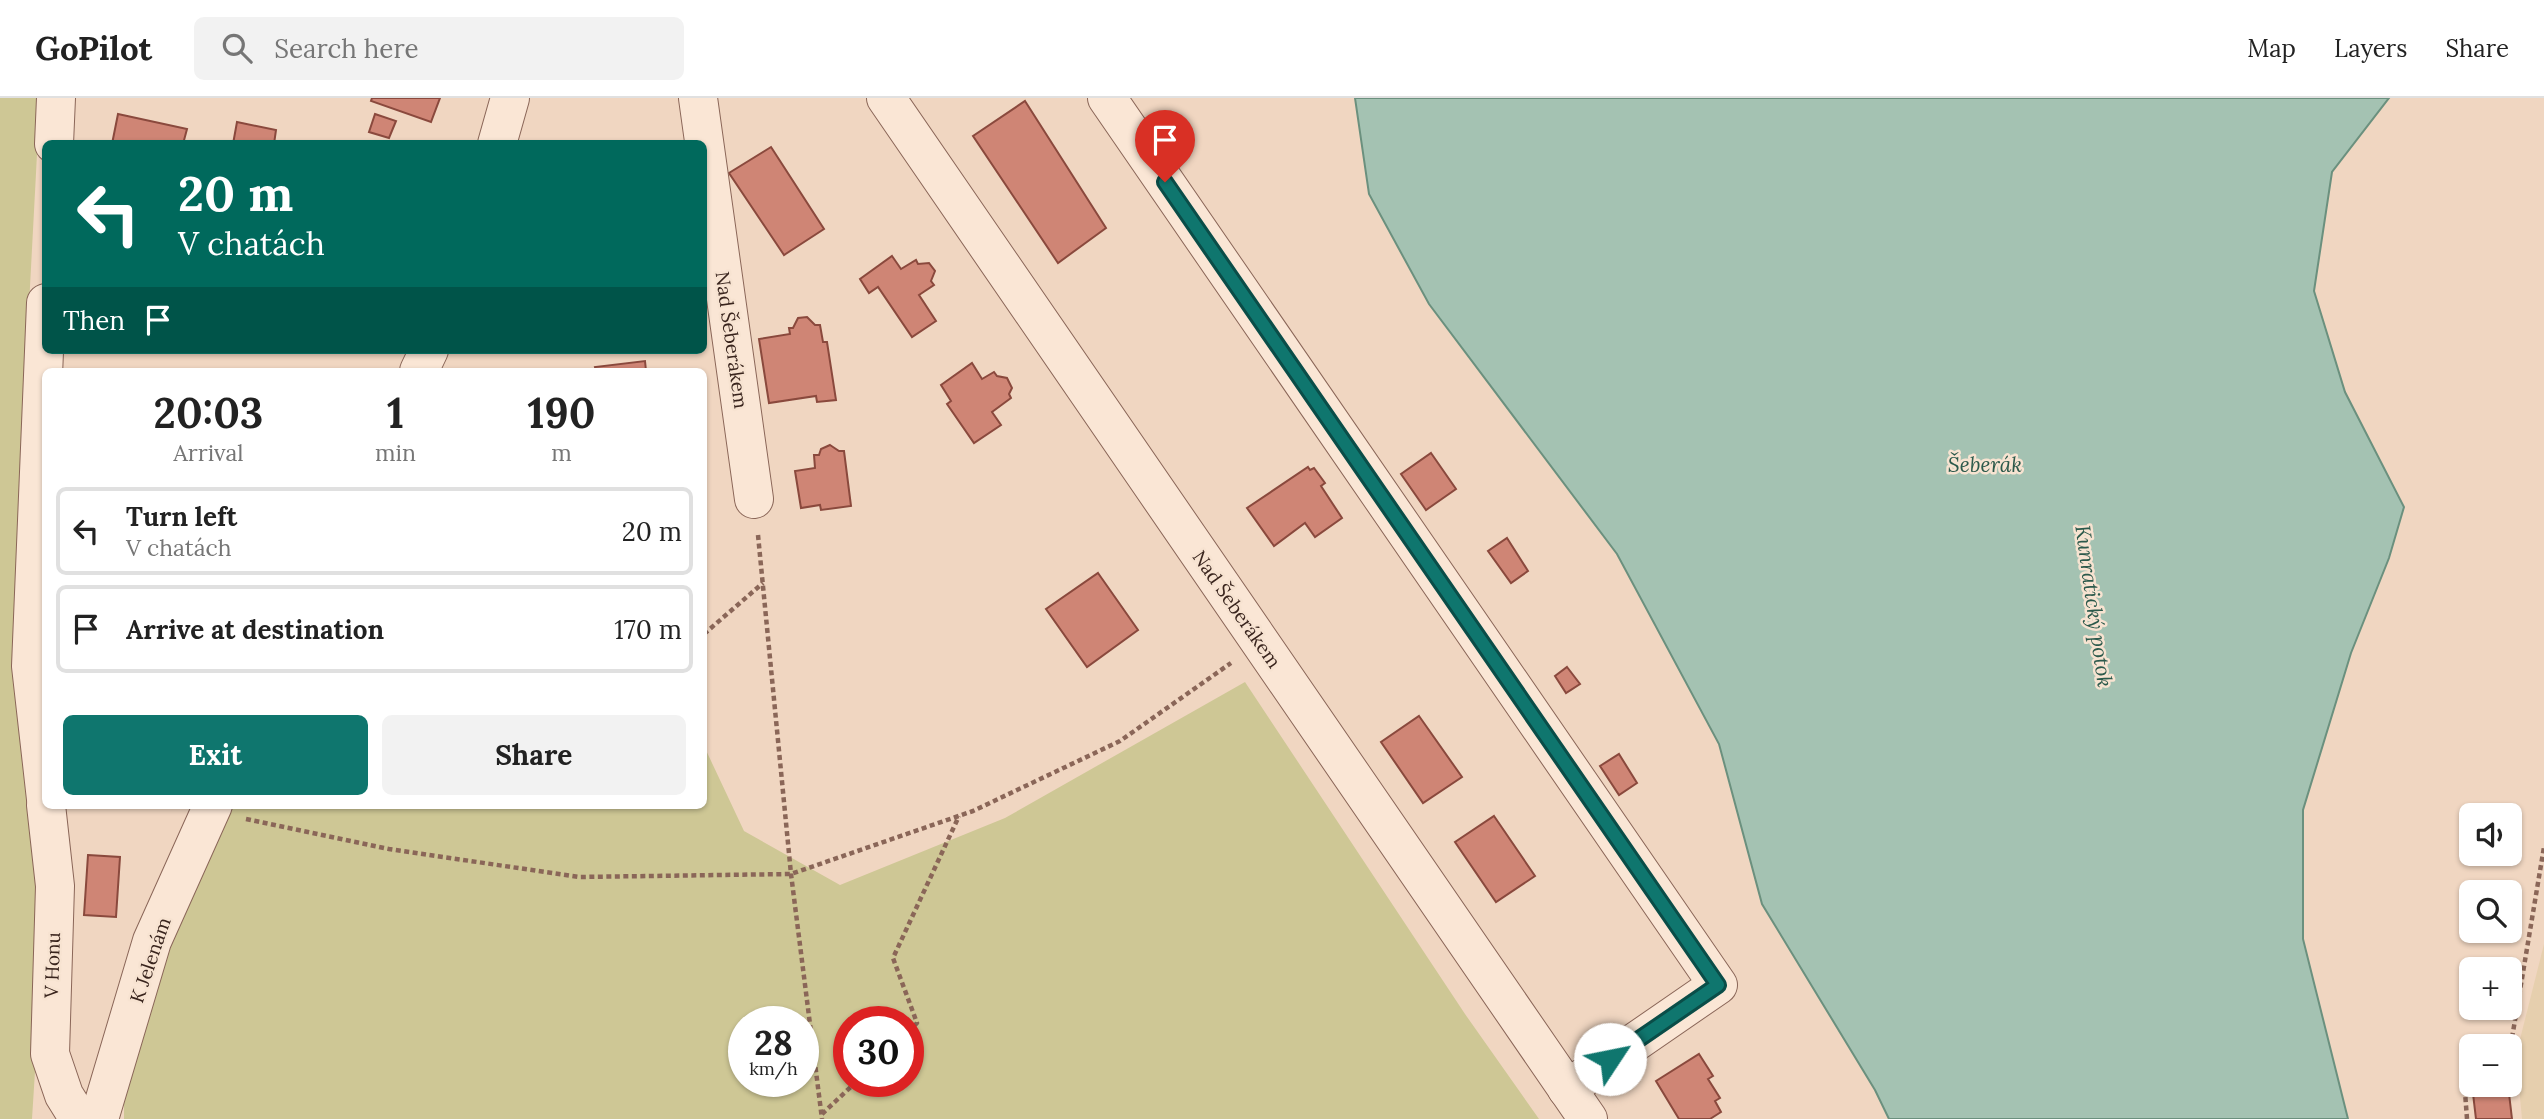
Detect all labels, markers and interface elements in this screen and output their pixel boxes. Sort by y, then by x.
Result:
search box [194,17,684,80]
text: GoPilot [35,27,152,69]
icon: search [218,29,256,67]
text: Search here [274,32,419,65]
text: Map [2247,33,2296,64]
text: Layers [2334,33,2407,64]
text: Share [2445,33,2509,64]
pin [1135,110,1195,182]
icon: arrive [1146,121,1184,159]
text: 20 m [178,162,293,224]
icon: left [63,168,154,259]
text: V chatách [178,223,325,264]
street label: Nad Šeberákem [710,270,754,410]
icon: arrive [139,301,177,339]
text: Then [63,304,125,337]
text: 20:03 [154,386,263,440]
text: 1 [387,386,404,440]
text: 190 [527,386,595,440]
text: Arrival [173,438,244,467]
text: min [375,438,416,467]
text: m [551,438,572,467]
water label: Šeberák [1948,451,2022,478]
text: Turn left [126,500,237,533]
icon: left [67,512,105,550]
text: 20 m [622,515,682,548]
water label: Kunratický potok [2069,523,2119,689]
text: V chatách [126,533,232,562]
street label: Nad Šeberákem [1188,545,1286,673]
icon: arrive [67,610,105,648]
text: Arrive at destination [126,613,384,646]
text: 170 m [614,613,682,646]
button: Exit [63,715,368,795]
button: Share [382,715,686,795]
map controls [2459,803,2522,1097]
button: sound [2459,803,2522,866]
button: search [2459,880,2522,943]
street label: K Jelenám [124,914,176,1006]
street label: V Honu [39,932,65,999]
button: + [2459,957,2522,1020]
speed limit sign: 30 [833,1006,924,1097]
text: 28 [754,1020,793,1065]
position arrow [1573,1022,1647,1096]
button: − [2459,1034,2522,1097]
text: km/h [749,1057,798,1080]

